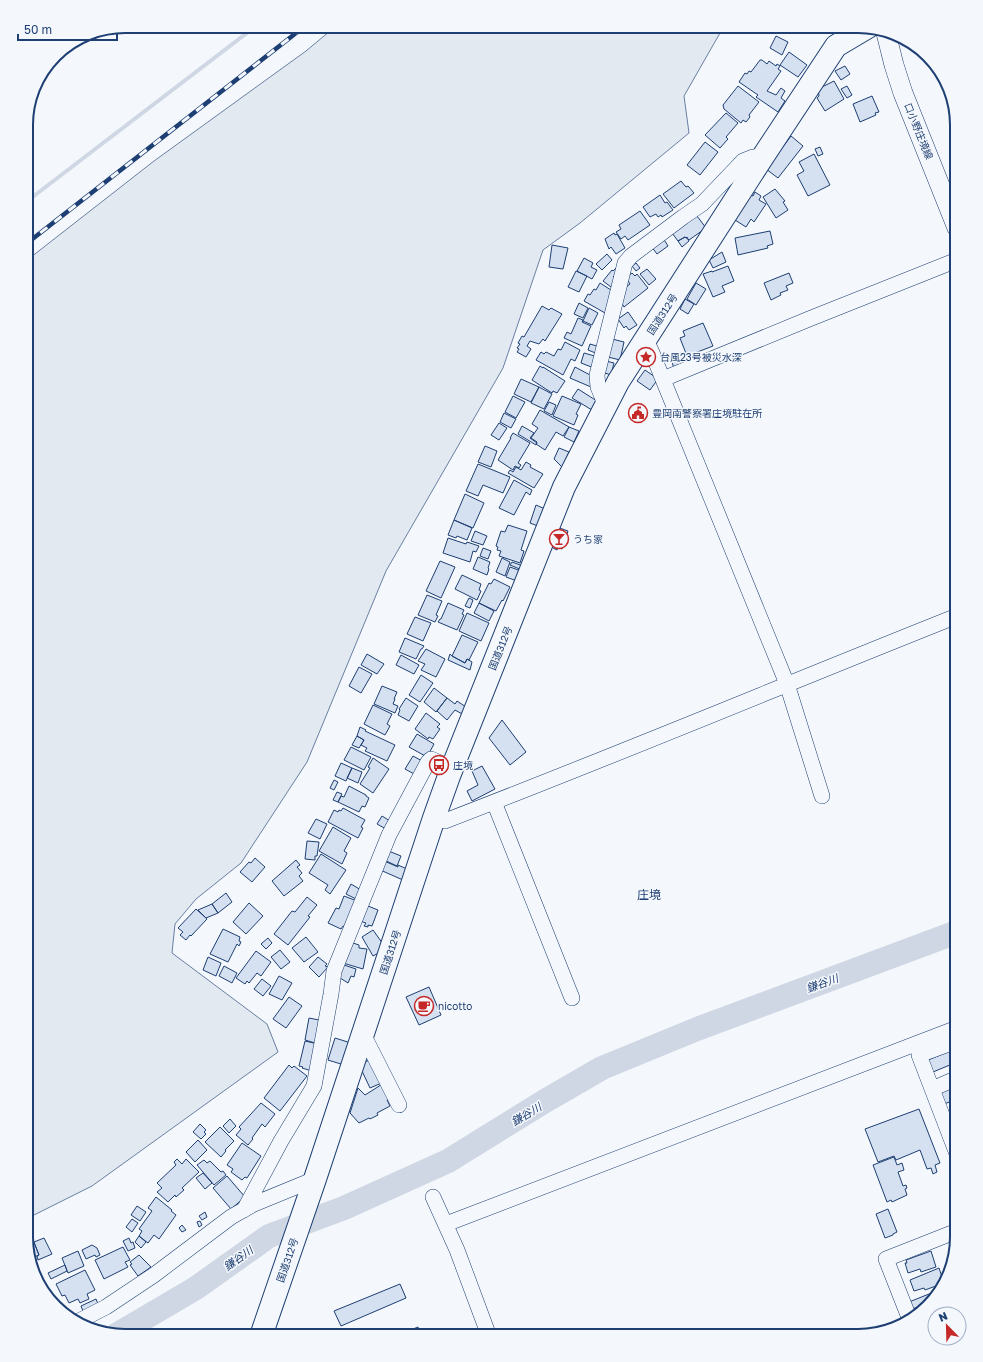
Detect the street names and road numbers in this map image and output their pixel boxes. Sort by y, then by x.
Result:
street label: 口小野庄境線 [902,101,936,161]
street label: 国道312号 [644,291,680,337]
street label: 国道312号 [486,624,514,672]
street label: 国道312号 [377,928,403,976]
street label: 国道312号 [274,1236,300,1284]

